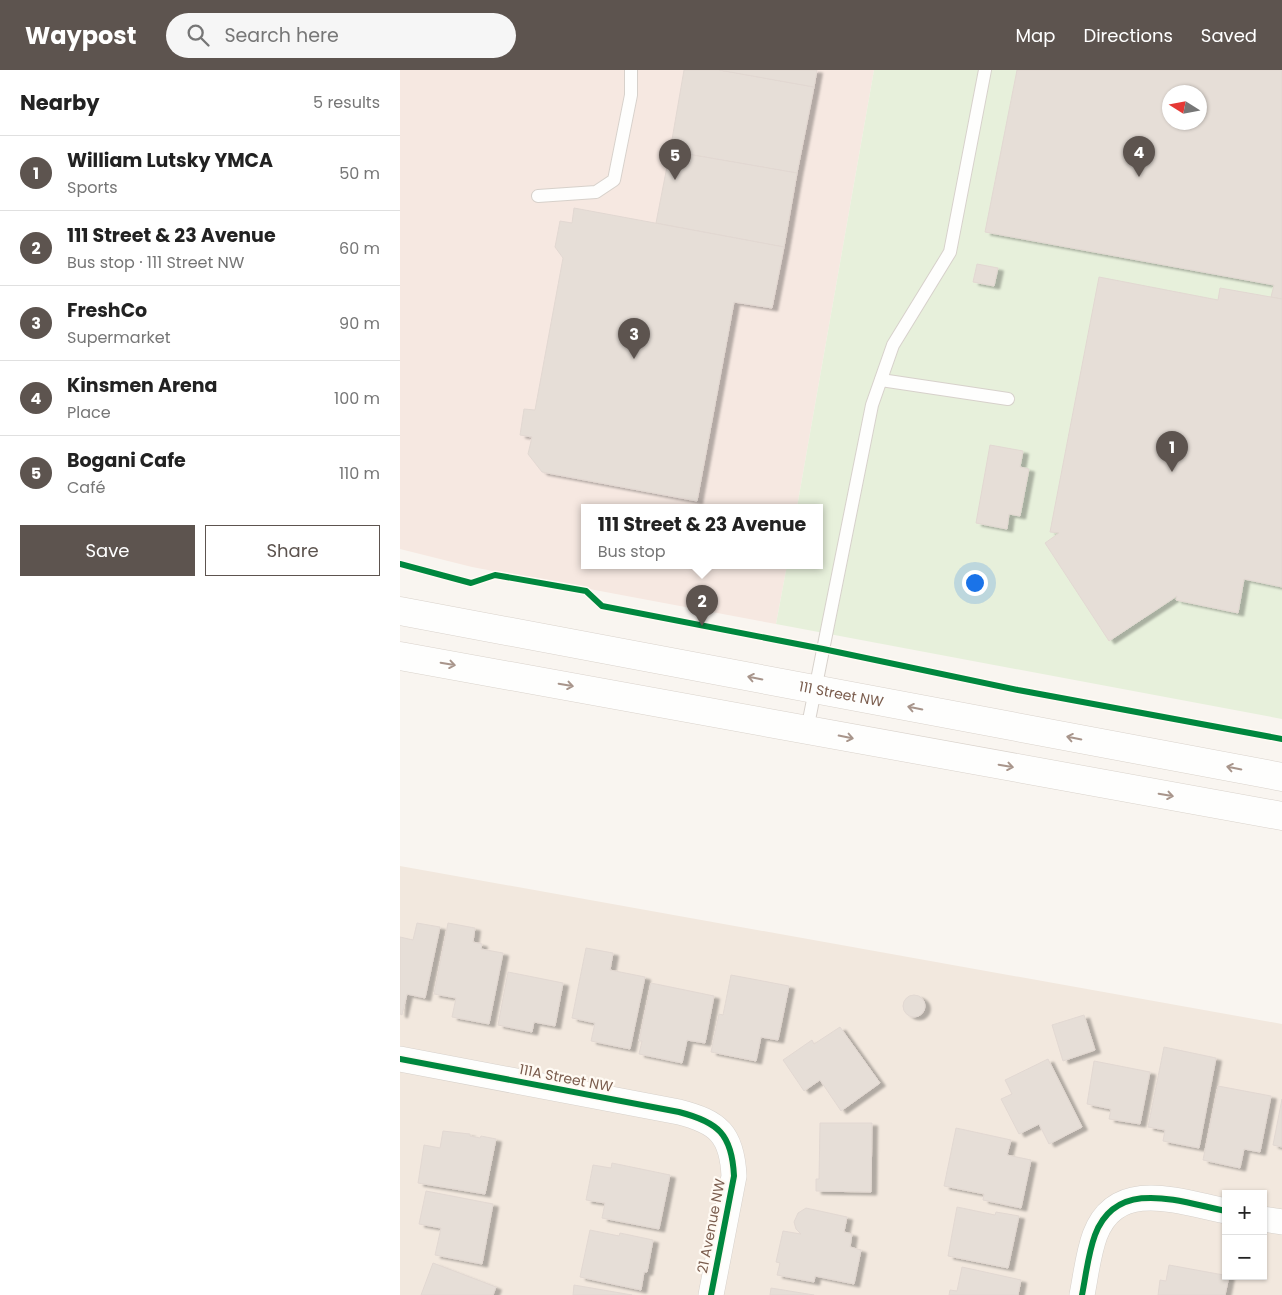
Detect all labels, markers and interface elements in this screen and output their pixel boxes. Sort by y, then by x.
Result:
search box [166,13,516,58]
text: Waypost [25,19,136,52]
icon: search [184,21,212,49]
text: Search here [224,22,339,49]
text: Map [1016,23,1055,48]
text: Directions [1083,23,1173,48]
text: Saved [1201,23,1257,48]
north arrow [1162,85,1207,130]
text: Nearby [20,88,100,117]
text: 5 results [313,91,380,114]
pin: 4 [1123,136,1155,177]
pin: 5 [659,139,691,180]
text: William Lutsky YMCA [67,147,273,174]
text: 1 [33,162,39,185]
text: 50 m [339,162,380,185]
text: Sports [67,176,118,199]
text: 111 Street & 23 Avenue [67,222,276,249]
text: 2 [31,237,41,260]
text: 60 m [339,237,380,260]
text: Bus stop · 111 Street NW [67,251,244,274]
text: FreshCo [67,297,147,324]
text: 3 [31,312,41,335]
text: 90 m [339,312,380,335]
pin: 3 [618,318,650,359]
text: Supermarket [67,326,171,349]
text: Kinsmen Arena [67,372,217,399]
text: 4 [31,387,41,410]
text: 100 m [334,387,380,410]
text: Place [67,401,111,424]
pin: 1 [1156,431,1188,472]
text: Bogani Cafe [67,447,186,474]
text: 5 [31,462,41,485]
text: 110 m [339,462,380,485]
text: Café [67,476,105,499]
popup [581,504,823,569]
text: 111 Street & 23 Avenue [598,511,806,538]
button: Save [20,525,195,576]
button: Share [205,525,380,576]
text: Bus stop [598,540,666,563]
your location [962,570,988,596]
pin: 2 [686,585,718,626]
one-way arrow [440,660,456,670]
one-way arrow [747,672,763,682]
street label: 111 Street NW [797,676,885,712]
one-way arrow [557,681,573,691]
one-way arrow [907,702,923,712]
one-way arrow [1067,732,1083,742]
one-way arrow [837,733,853,743]
one-way arrow [997,762,1013,772]
one-way arrow [1226,763,1242,772]
one-way arrow [1157,790,1173,800]
street label: 111A Street NW [518,1059,615,1097]
street label: 21 Avenue NW [692,1177,730,1275]
map controls [1222,1190,1267,1280]
button: + [1222,1190,1267,1235]
button: − [1222,1235,1267,1280]

